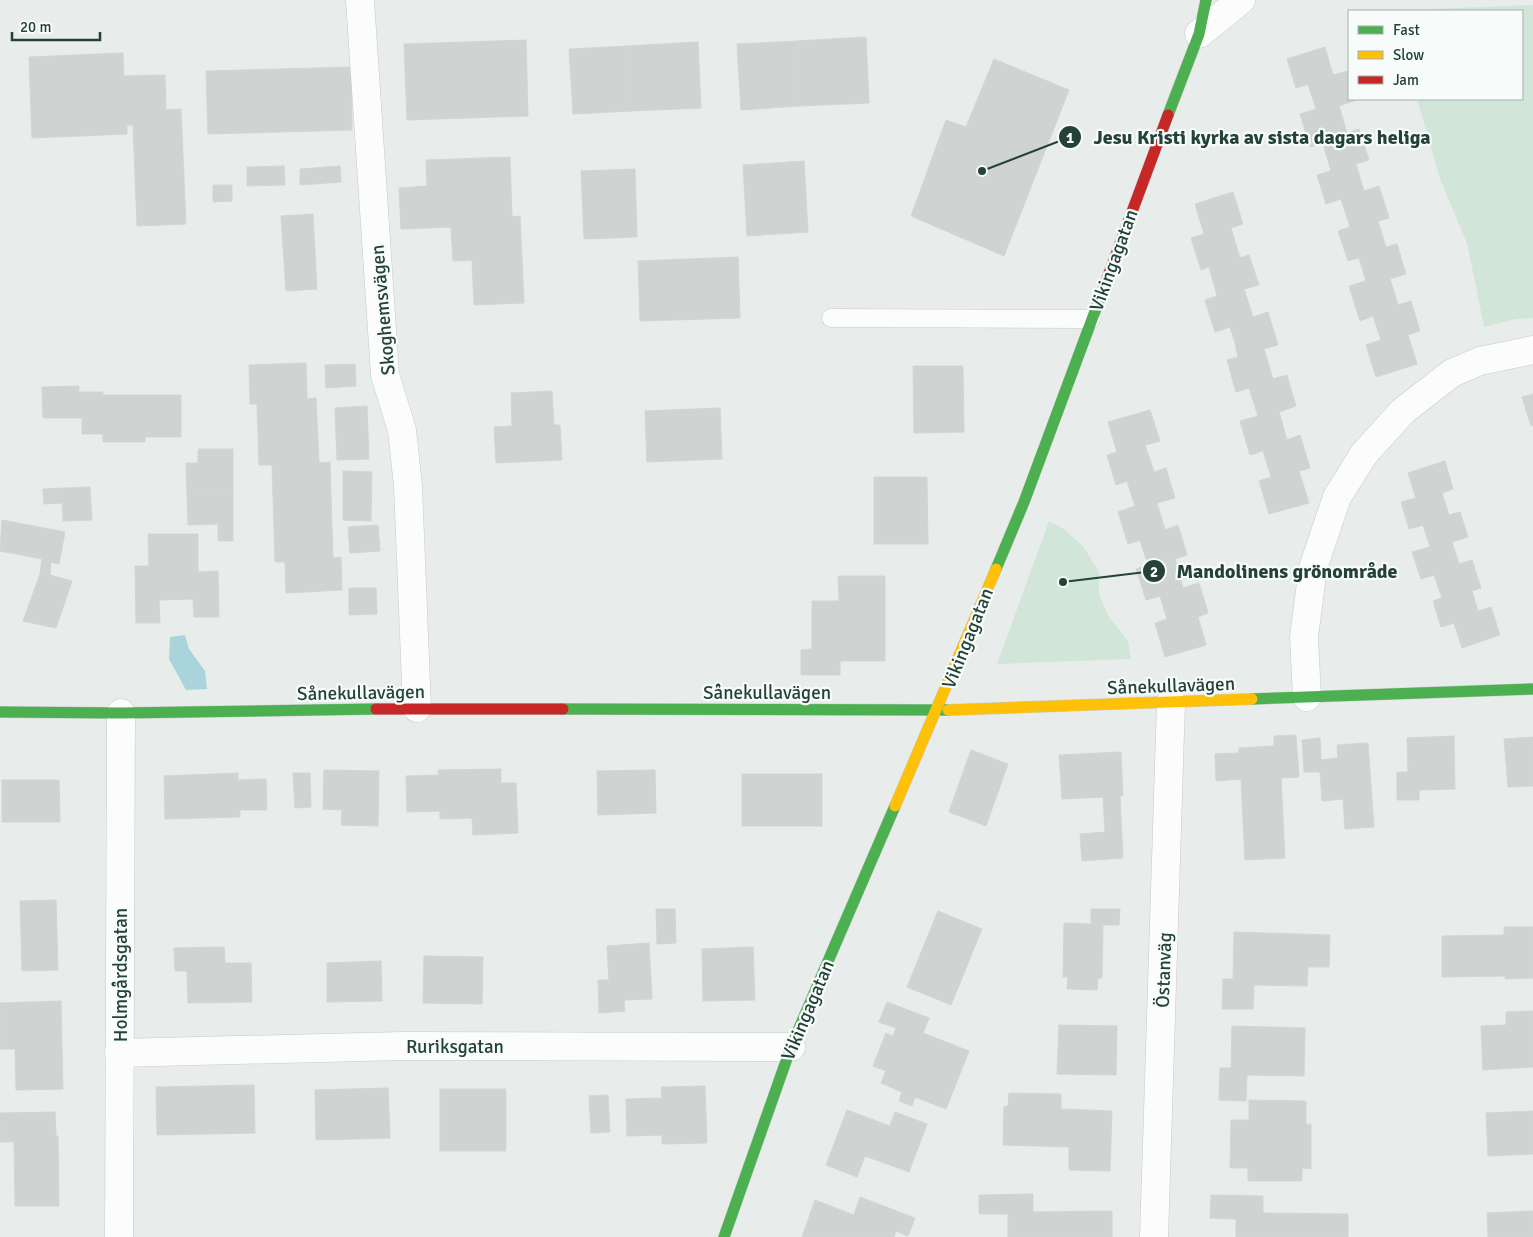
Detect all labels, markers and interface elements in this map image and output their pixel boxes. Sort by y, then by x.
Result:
scale bar [12,10,100,42]
legend [1348,10,1523,100]
text: 20 m [20,18,51,36]
text: Fast [1393,21,1420,39]
text: Slow [1393,46,1424,64]
text: Jam [1393,71,1419,89]
callout: Jesu Kristi kyrka av sista dagars heliga [1058,120,1440,155]
text: Jesu Kristi kyrka av sista dagars heliga [1093,125,1431,150]
text: 1 [1066,129,1074,147]
street label: Vikingagatan [1084,206,1143,315]
street label: Skoghemsvägen [365,244,401,376]
callout: Mandolinens grönområde [1142,554,1408,589]
text: Mandolinens grönområde [1176,559,1398,584]
text: 2 [1150,563,1158,581]
street label: Vikingagatan [937,584,999,692]
street label: Sånekullavägen [1107,672,1235,700]
street label: Sånekullavägen [297,680,425,706]
street label: Sånekullavägen [703,681,831,705]
street label: Holmgårdsgatan [109,908,133,1042]
street label: Östanväg [1151,932,1177,1008]
street label: Vikingagatan [776,957,840,1064]
street label: Ruriksgatan [406,1035,504,1059]

